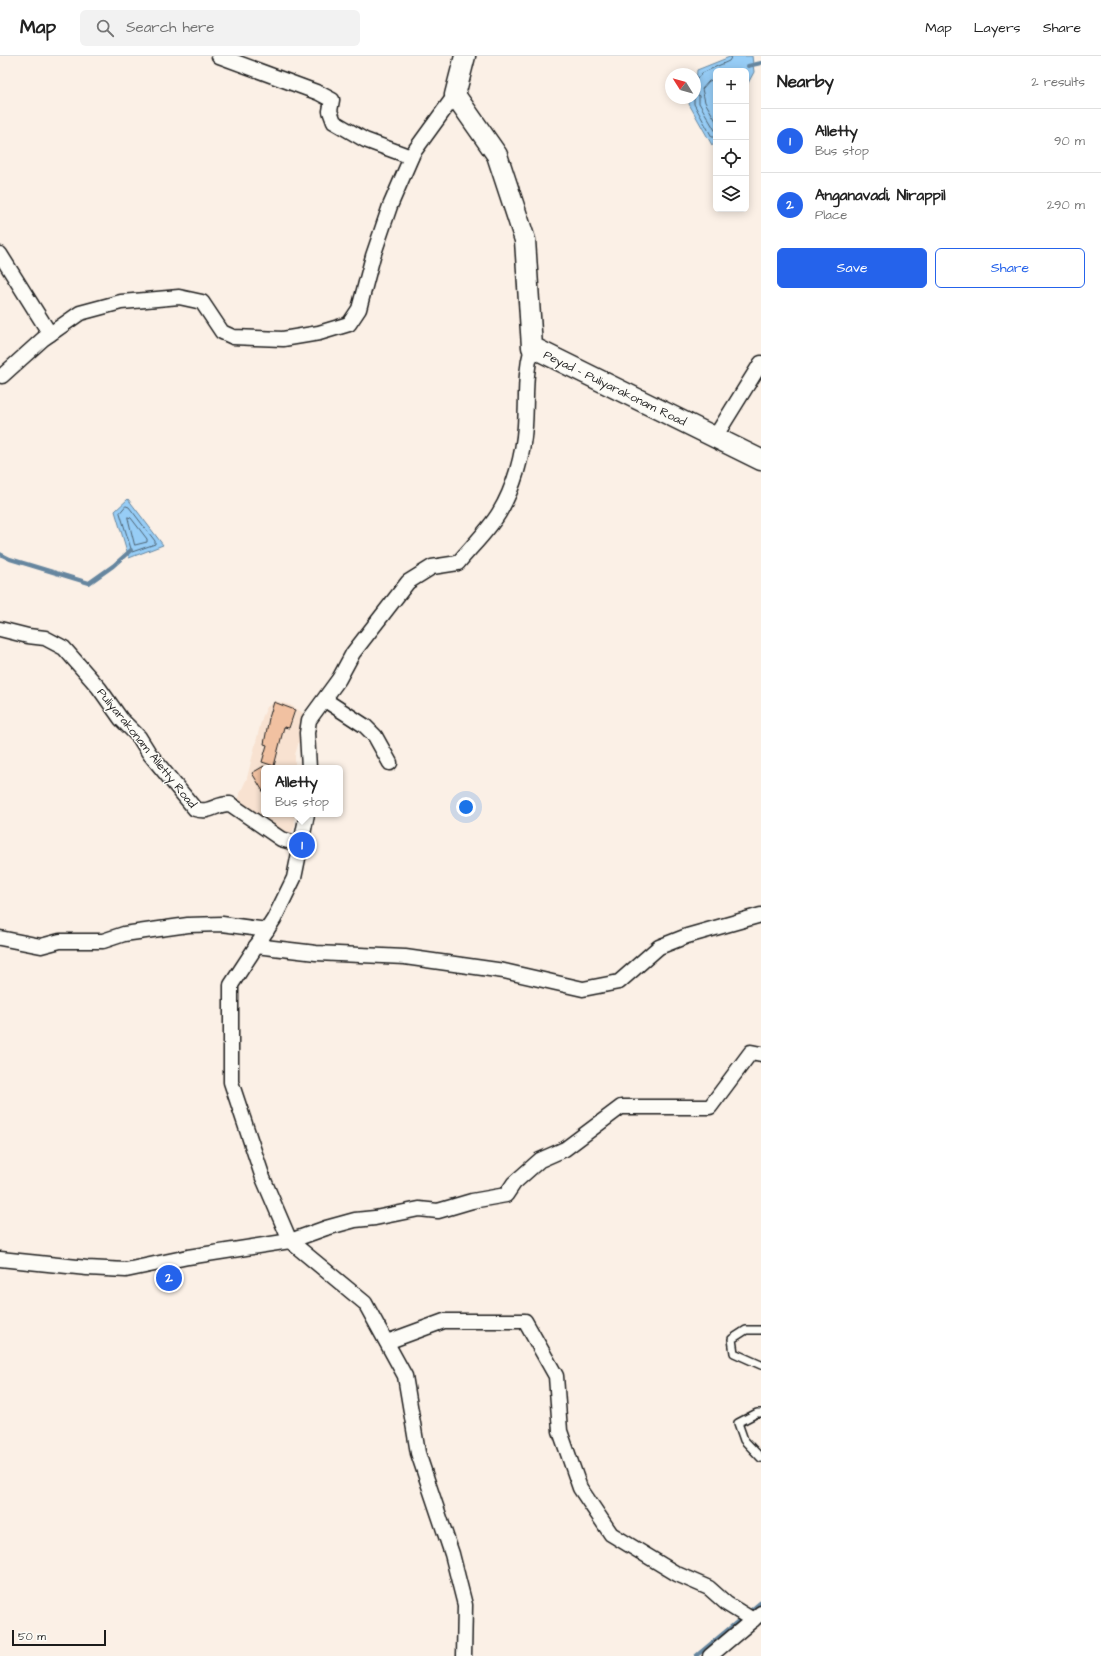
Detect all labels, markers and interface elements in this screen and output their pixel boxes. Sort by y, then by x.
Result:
search box [80,10,360,46]
text: Map [20,14,56,41]
icon: search [94,17,116,39]
text: Search here [126,17,215,38]
text: Map [925,18,952,38]
text: Layers [974,18,1021,38]
text: Share [1043,18,1081,38]
north arrow [665,68,701,104]
map controls [713,68,749,212]
button: + [713,68,749,104]
text: Nearby [777,70,834,94]
text: 2 results [1031,73,1085,91]
button: − [713,104,749,140]
text: Alletty [815,121,858,142]
text: 1 [789,132,791,150]
text: 90 m [1054,132,1085,150]
button: locate [713,140,749,176]
text: Bus stop [815,142,869,160]
button: layers [713,176,749,212]
text: Anganavadi, Nirappil [815,185,946,206]
text: 2 [786,196,794,214]
text: 290 m [1047,196,1085,214]
text: Place [815,206,847,224]
button: Save [777,248,927,288]
button: Share [935,248,1085,288]
street label: Peyad - Puliyarakonam Road [540,346,689,431]
street label: Puliyarakonam Alletty Road [92,685,200,813]
popup [261,765,343,817]
text: Alletty [275,772,318,793]
text: Bus stop [275,793,329,811]
your location [456,797,476,817]
pin: 1 [289,830,315,860]
pin: 2 [156,1263,182,1293]
scale bar [12,1628,106,1647]
text: 50 m [18,1629,46,1644]

